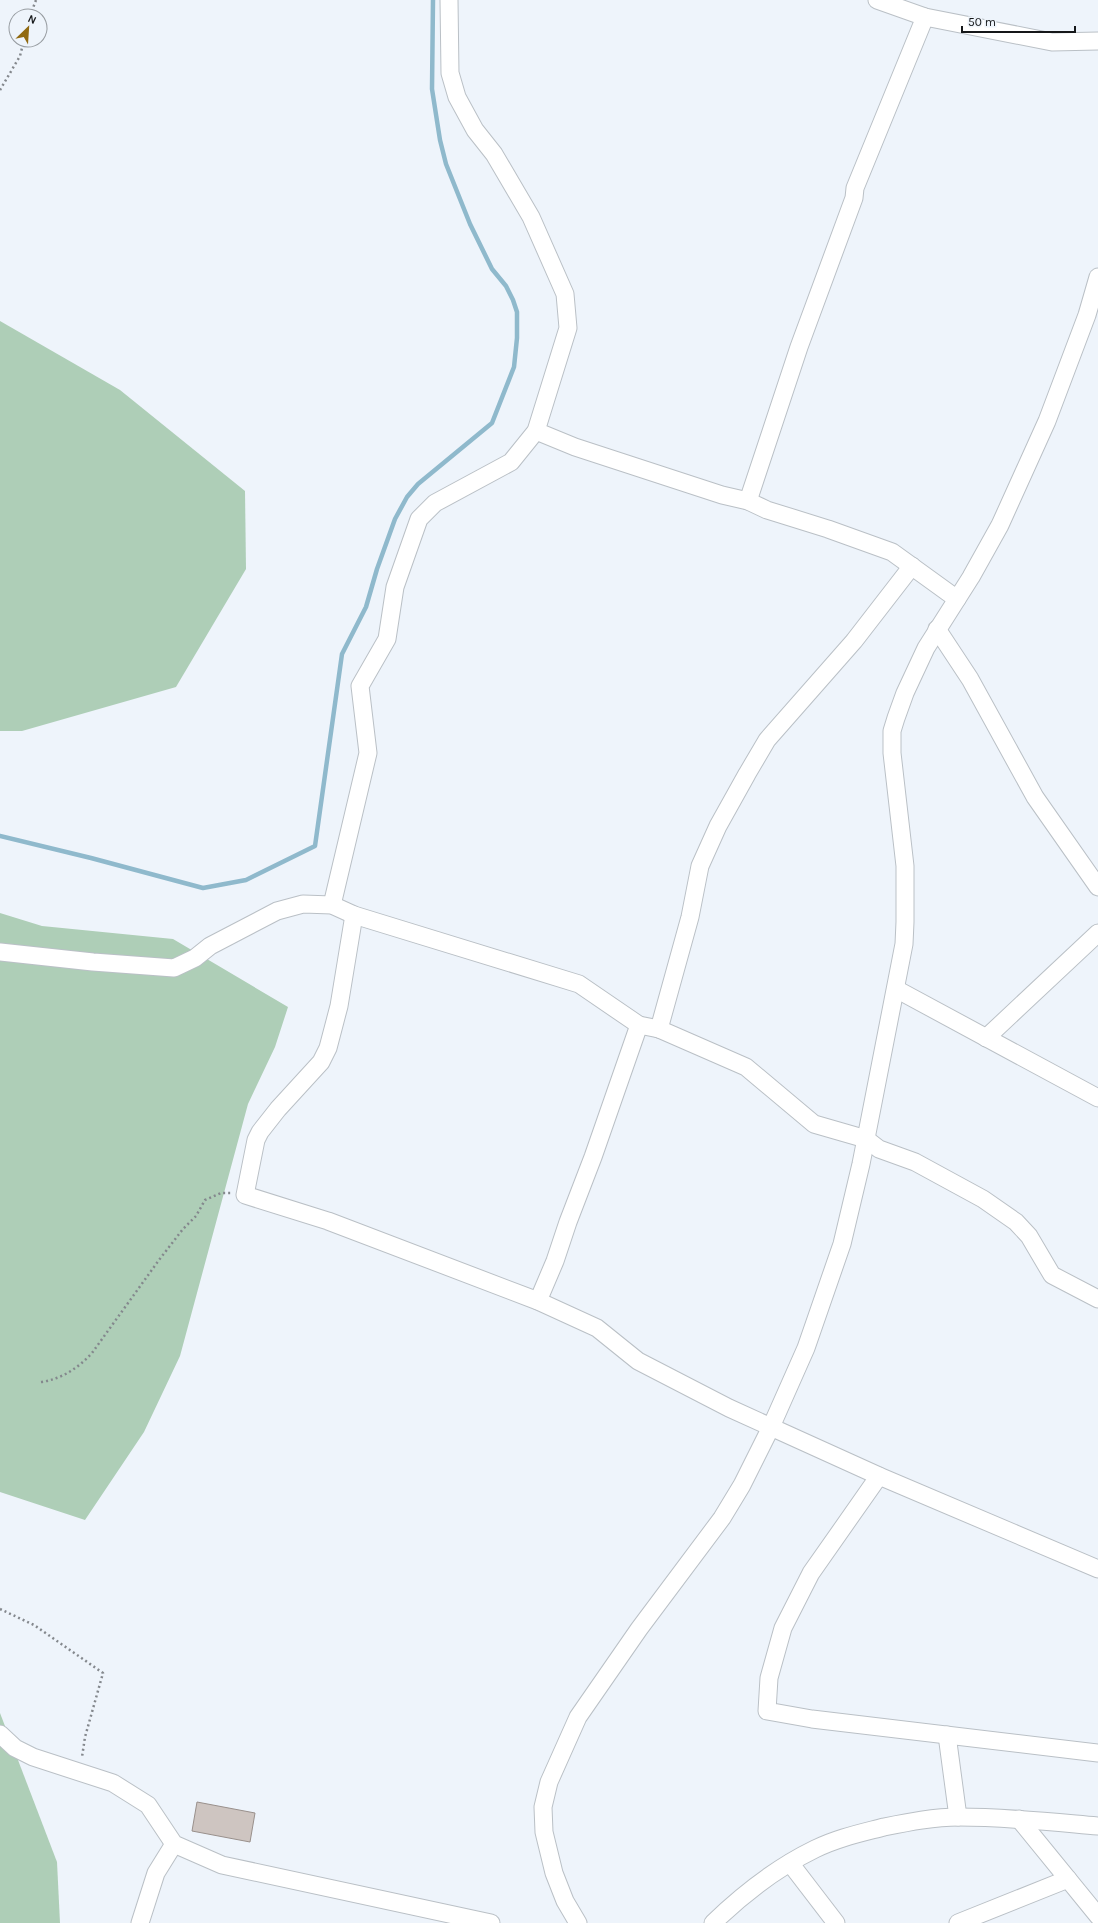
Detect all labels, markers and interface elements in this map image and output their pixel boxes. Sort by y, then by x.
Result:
north arrow [8,8,48,48]
scale bar [962,8,1075,34]
text: N [26,12,38,27]
text: 50 m [968,15,996,29]

